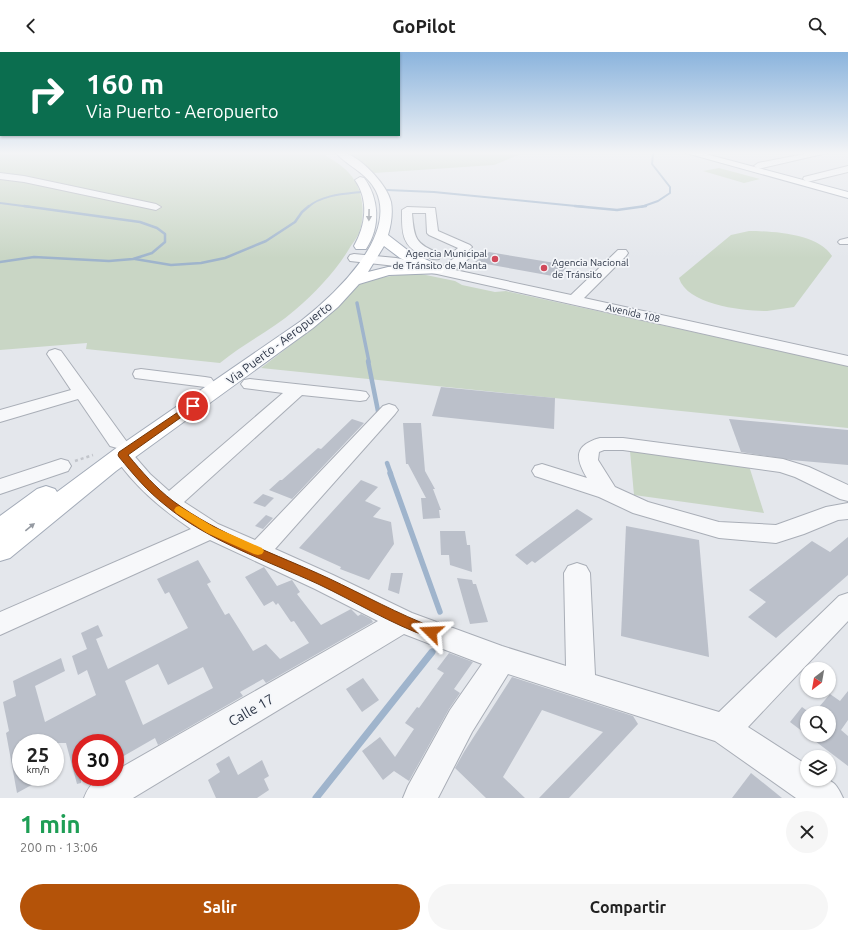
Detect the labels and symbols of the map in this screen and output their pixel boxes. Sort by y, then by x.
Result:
one-way arrow [366,209,373,221]
place label: Agencia Municipal de Tránsito de Manta [392,248,487,271]
marker: Agencia Municipal de Tránsito de Manta [490,254,500,264]
place label: Agencia Nacional de Tránsito [552,257,629,280]
marker: Agencia Nacional de Tránsito [539,263,549,273]
street label: Via Puerto - Aeropuerto [224,299,334,387]
street label: Avenida 108 [605,301,661,325]
pin [176,389,210,423]
one-way arrow [25,522,36,531]
position arrow [410,611,452,653]
north arrow [800,662,836,698]
street label: Calle 17 [225,691,277,729]
speed limit sign: 30 [72,734,124,786]

